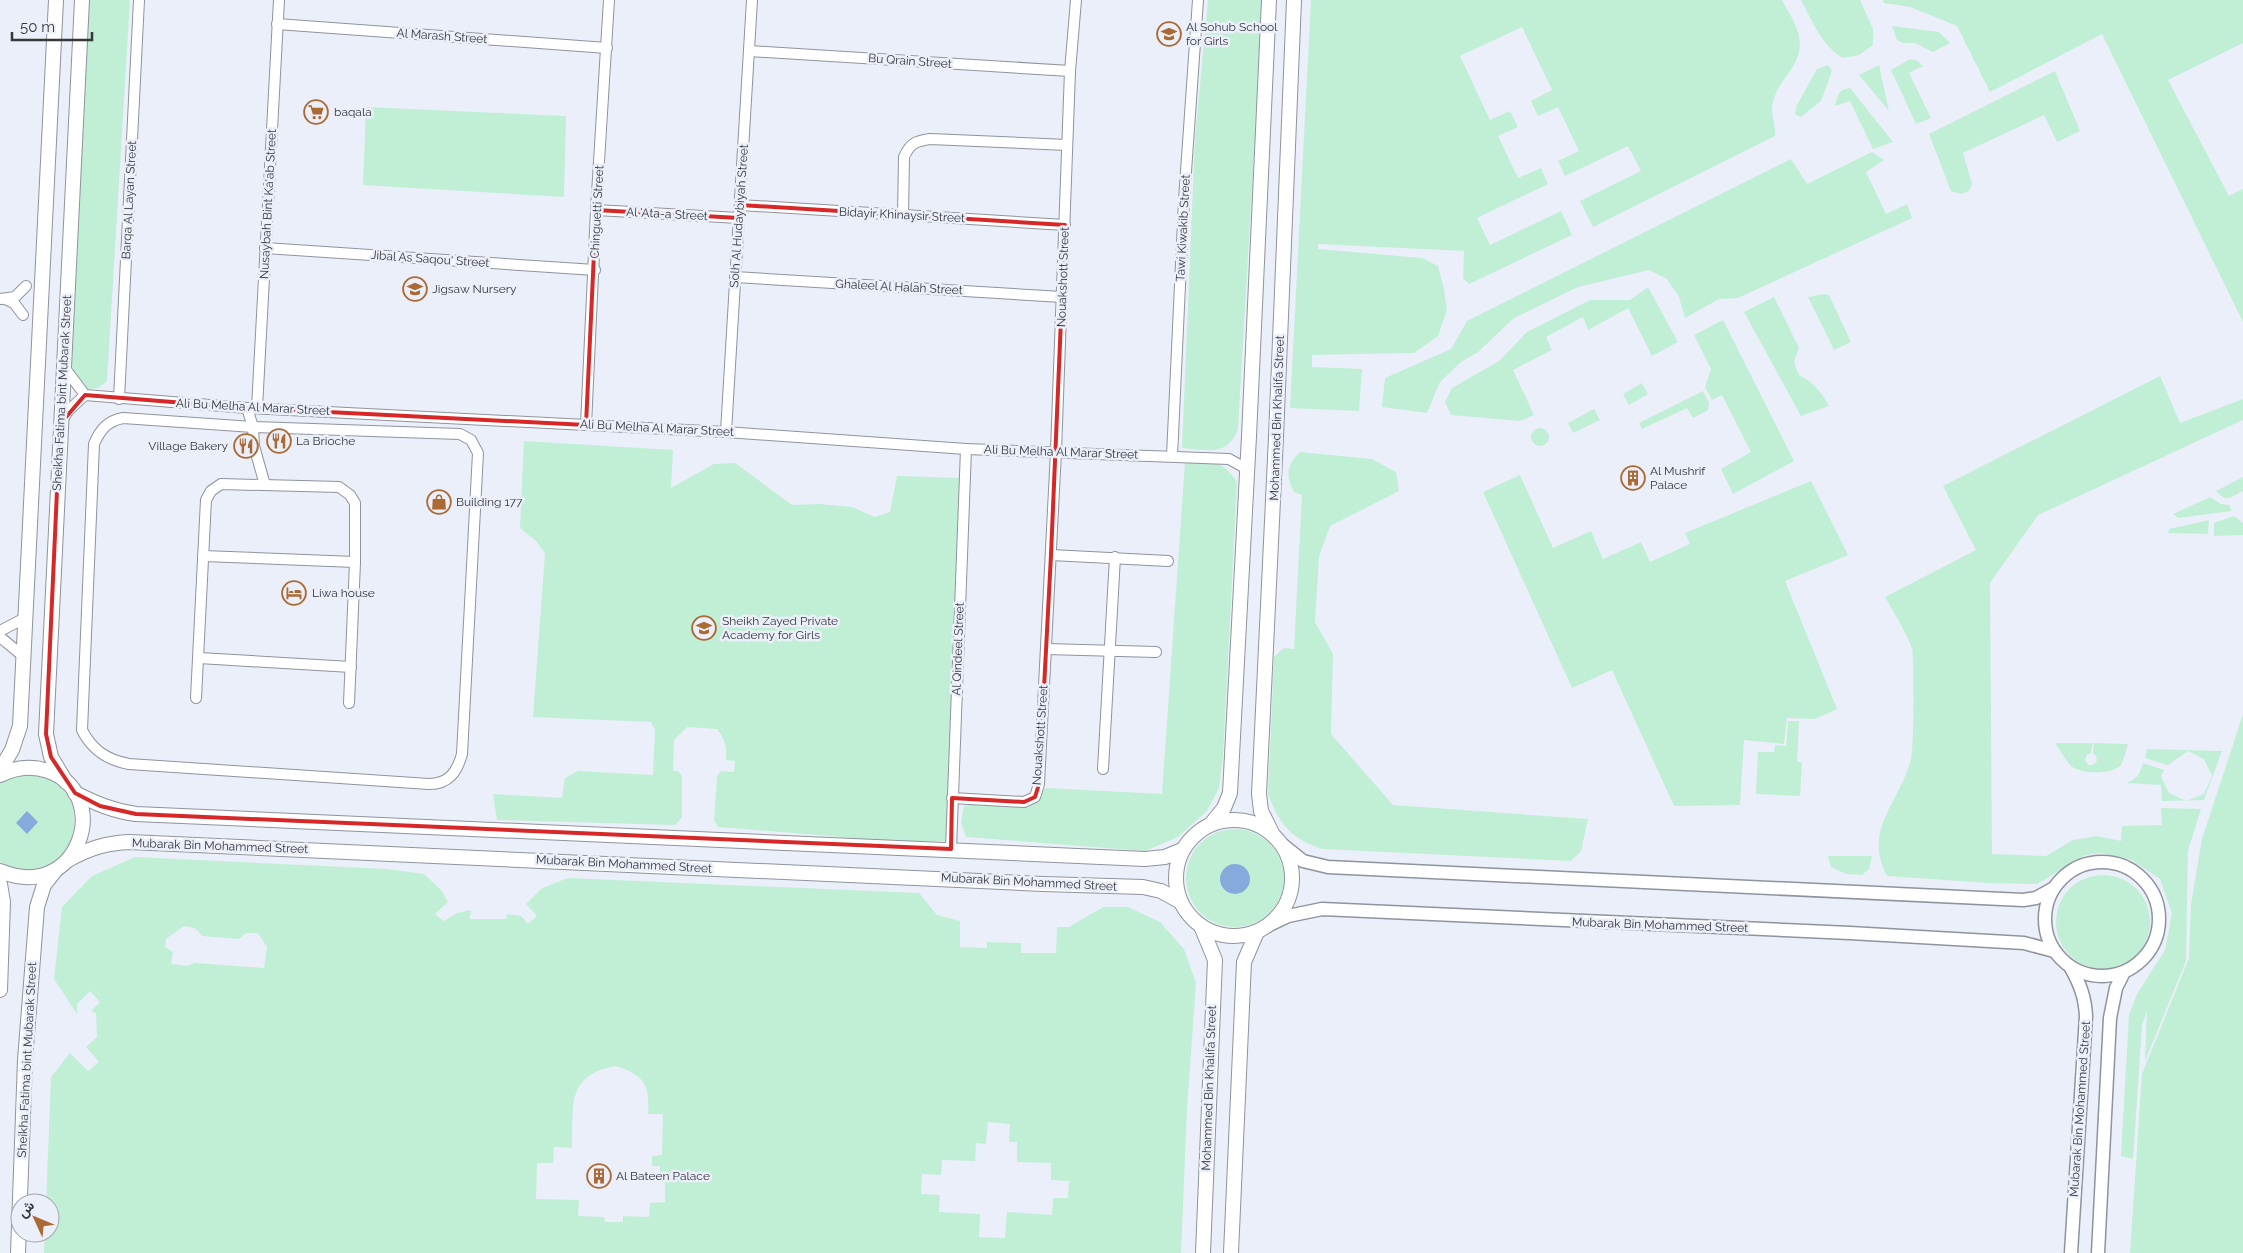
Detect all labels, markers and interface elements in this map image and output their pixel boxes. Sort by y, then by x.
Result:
scale bar [12,10,92,42]
text: 50 m [20,18,55,36]
place label: Al Sohub School for Girls [1186,20,1278,48]
school or university icon: Al Sohub School for Girls [1156,21,1182,47]
street label: Al Marash Street [396,26,488,46]
street label: Bu Qrain Street [868,51,952,71]
supermarket icon: baqala [303,99,329,125]
place label: baqala [334,105,372,119]
street label: Nusaybah Bint Ka'ab Street [257,129,279,279]
street label: Barqa Al Layan Street [119,140,139,260]
street label: Solh Al Hudaybiyah Street [727,144,751,288]
street label: Chinguetti Street [588,165,606,259]
street label: Tawi Kiwakib Street [1173,174,1193,282]
street label: Al 'Ata-a Street [626,205,708,223]
street label: Bidayir Khinaysir Street [839,205,965,225]
street label: Nouakshott Street [1054,227,1072,327]
street label: Jibal As Saqou' Street [370,248,490,270]
school or university icon: Jigsaw Nursery [402,276,428,302]
street label: Ghaleel Al Halah Street [835,277,963,297]
place label: Jigsaw Nursery [432,282,517,296]
street label: Sheikha Fatima bint Mubarak Street [50,295,74,491]
street label: Mohammed Bin Khalifa Street [1267,335,1287,501]
street label: Ali Bu Melha Al Marar Street [176,396,330,418]
street label: Ali Bu Melha Al Marar Street [580,417,734,439]
restaurant icon: La Brioche [266,428,292,454]
restaurant icon: Village Bakery [233,433,259,459]
place label: La Brioche [296,434,355,448]
place label: Village Bakery [148,439,228,453]
street label: Ali Bu Melha Al Marar Street [984,442,1138,462]
place label: Al Mushrif Palace [1650,464,1706,492]
building icon: Al Mushrif Palace [1620,465,1646,491]
shop icon: Building 177 [426,489,452,515]
place label: Building 177 [456,495,523,509]
hotel icon: Liwa house [281,580,307,606]
place label: Liwa house [312,586,375,600]
street label: Al Qindeel Street [949,602,967,696]
place label: Sheikh Zayed Private Academy for Girls [722,614,838,642]
school or university icon: Sheikh Zayed Private Academy for Girls [691,615,717,641]
street label: Nouakshott Street [1030,684,1050,786]
street label: Mubarak Bin Mohammed Street [132,836,308,856]
street label: Mubarak Bin Mohammed Street [536,852,712,876]
street label: Mubarak Bin Mohammed Street [941,870,1117,894]
street label: Mubarak Bin Mohammed Street [1572,915,1748,935]
street label: Sheikha Fatima bint Mubarak Street [15,962,39,1158]
street label: Mohammed Bin Khalifa Street [1199,1005,1219,1171]
street label: Mubarak Bin Mohammed Street [2067,1021,2093,1197]
building icon: Al Bateen Palace [586,1163,612,1189]
place label: Al Bateen Palace [616,1169,710,1183]
north arrow [10,1193,60,1243]
text: ش [14,1197,38,1221]

